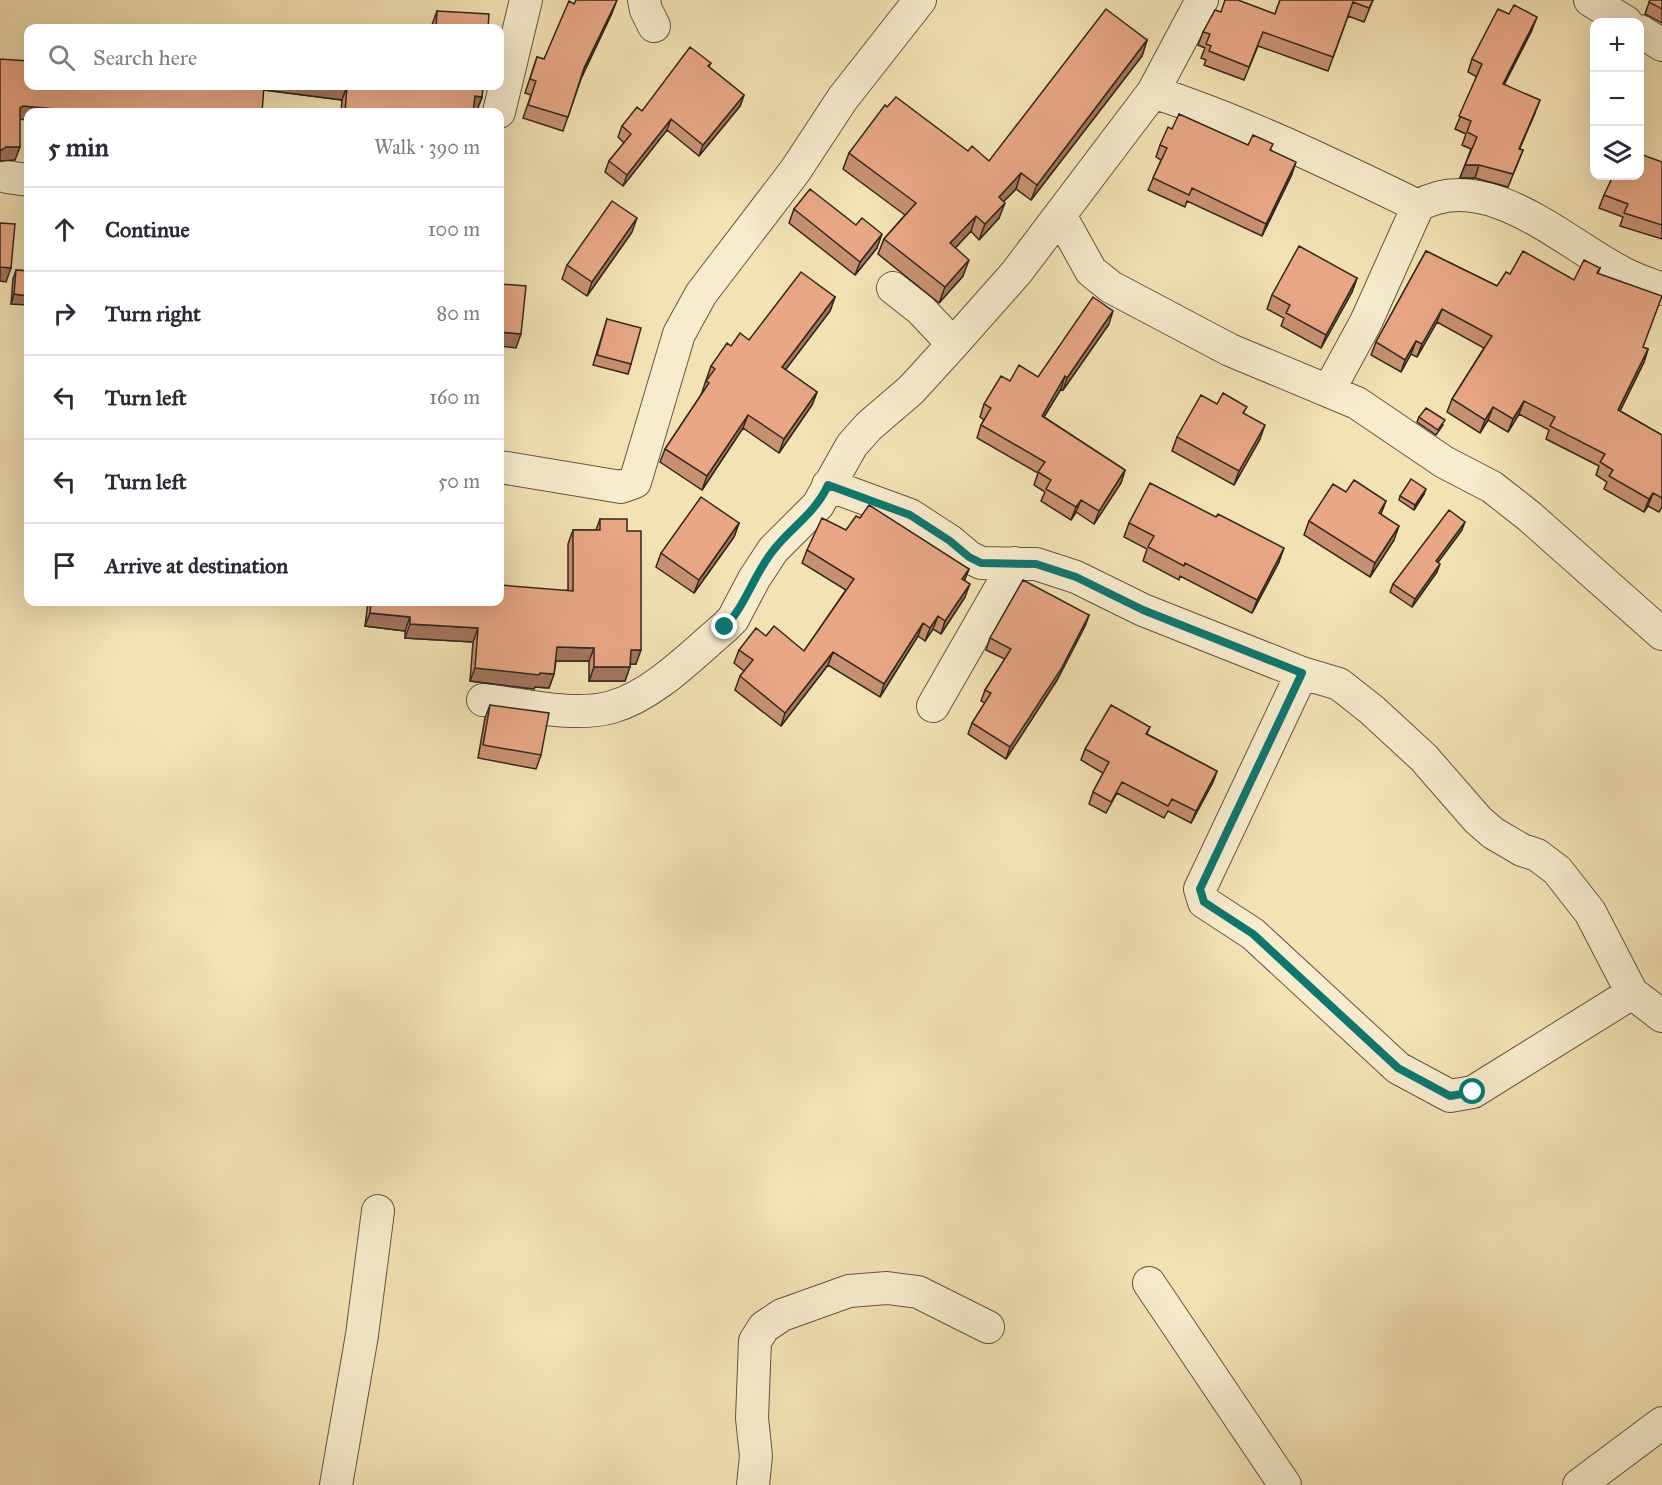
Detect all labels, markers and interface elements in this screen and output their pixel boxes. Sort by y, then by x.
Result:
map controls [1590,18,1644,180]
button: + [1590,18,1644,72]
search box [24,24,504,90]
icon: search [45,41,78,74]
text: Search here [93,44,197,71]
button: − [1590,72,1644,126]
button: layers [1590,126,1644,180]
text: 5 min [48,131,109,163]
text: Walk · 390 m [374,135,480,159]
icon: ahead [48,213,81,246]
text: Continue [105,216,190,243]
text: 100 m [428,217,480,241]
icon: right [48,297,81,330]
text: Turn right [105,300,201,327]
text: 80 m [437,301,480,325]
icon: left [48,381,81,414]
text: Turn left [105,384,187,411]
text: 160 m [429,385,480,409]
icon: left [48,465,81,498]
text: Turn left [105,468,187,495]
text: 50 m [438,469,480,493]
icon: arrive [48,549,81,582]
text: Arrive at destination [105,552,288,579]
route end [711,613,737,639]
route start [1459,1078,1485,1104]

